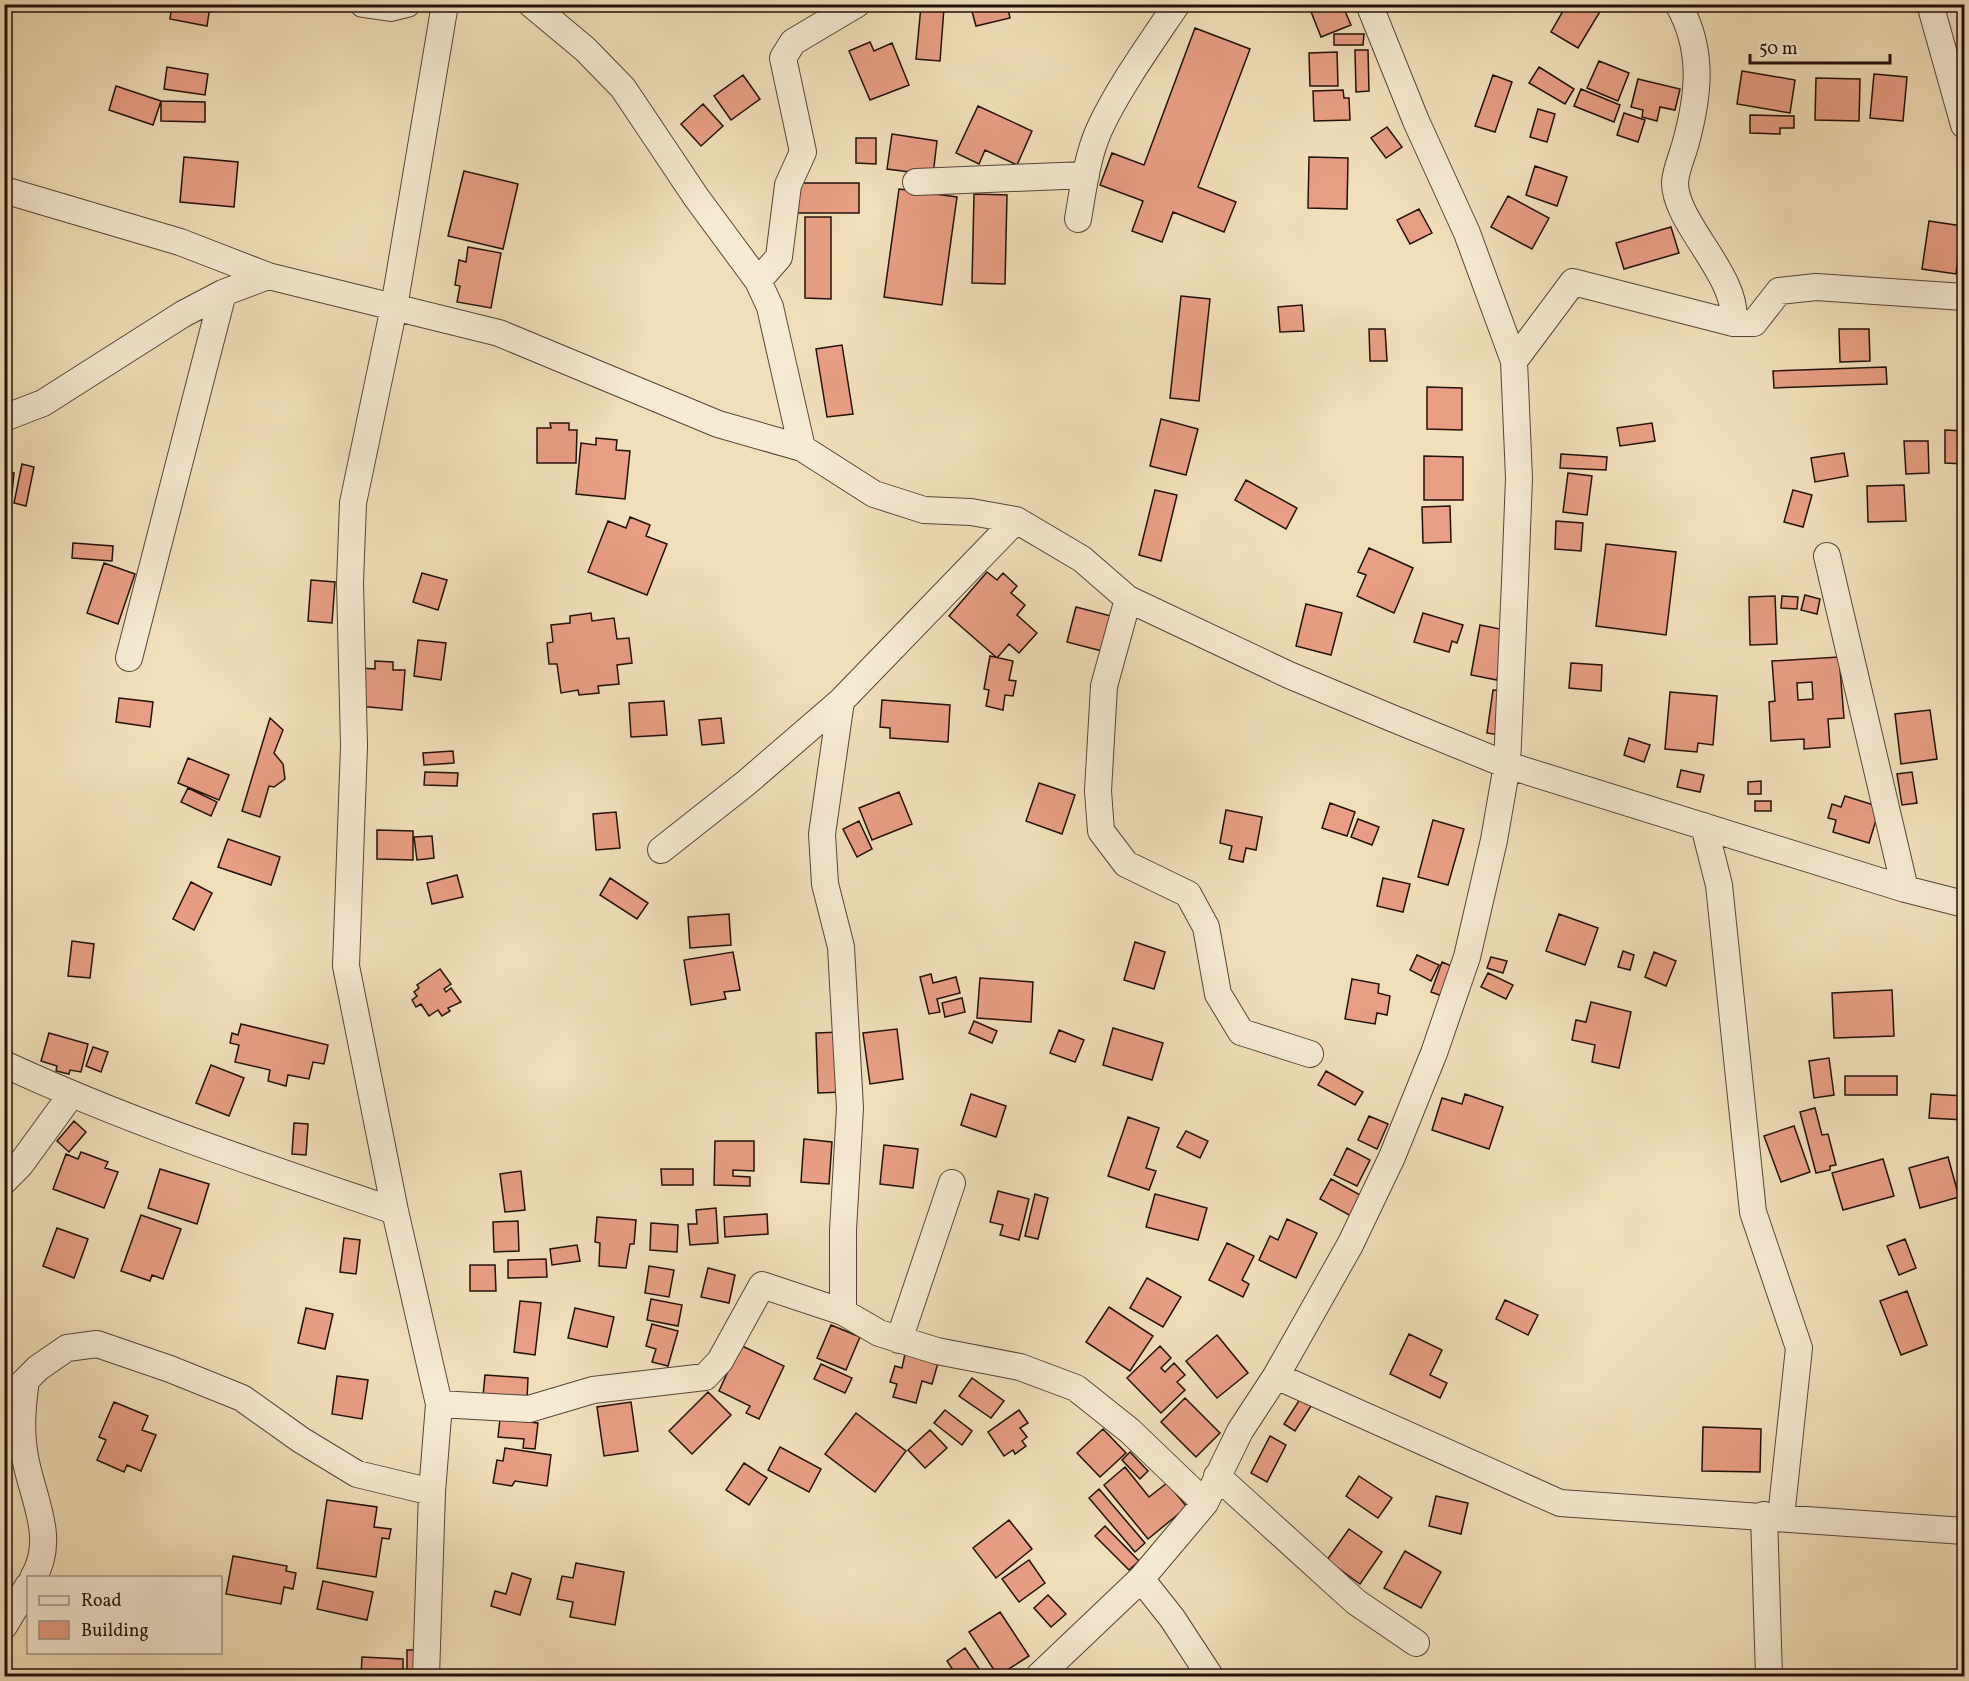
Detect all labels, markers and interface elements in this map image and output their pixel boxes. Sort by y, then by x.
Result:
scale bar [1750,27,1890,65]
text: 50 m [1759,37,1798,62]
legend [27,1576,222,1654]
text: Road [81,1589,122,1614]
text: Building [81,1619,149,1644]

